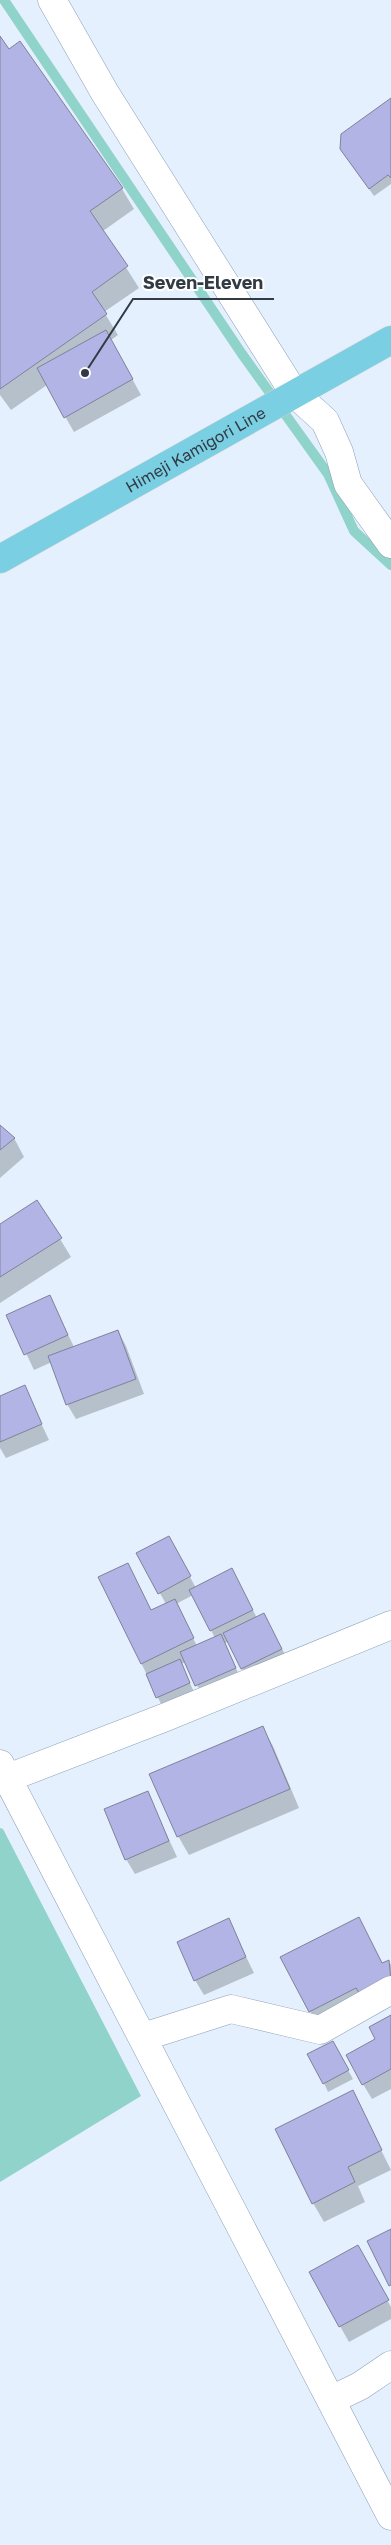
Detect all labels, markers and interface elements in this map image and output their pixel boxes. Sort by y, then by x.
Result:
callout: Seven-Eleven [133,266,274,299]
text: Seven-Eleven [143,271,263,293]
street label: Himeji Kamigori Line [122,402,269,497]

